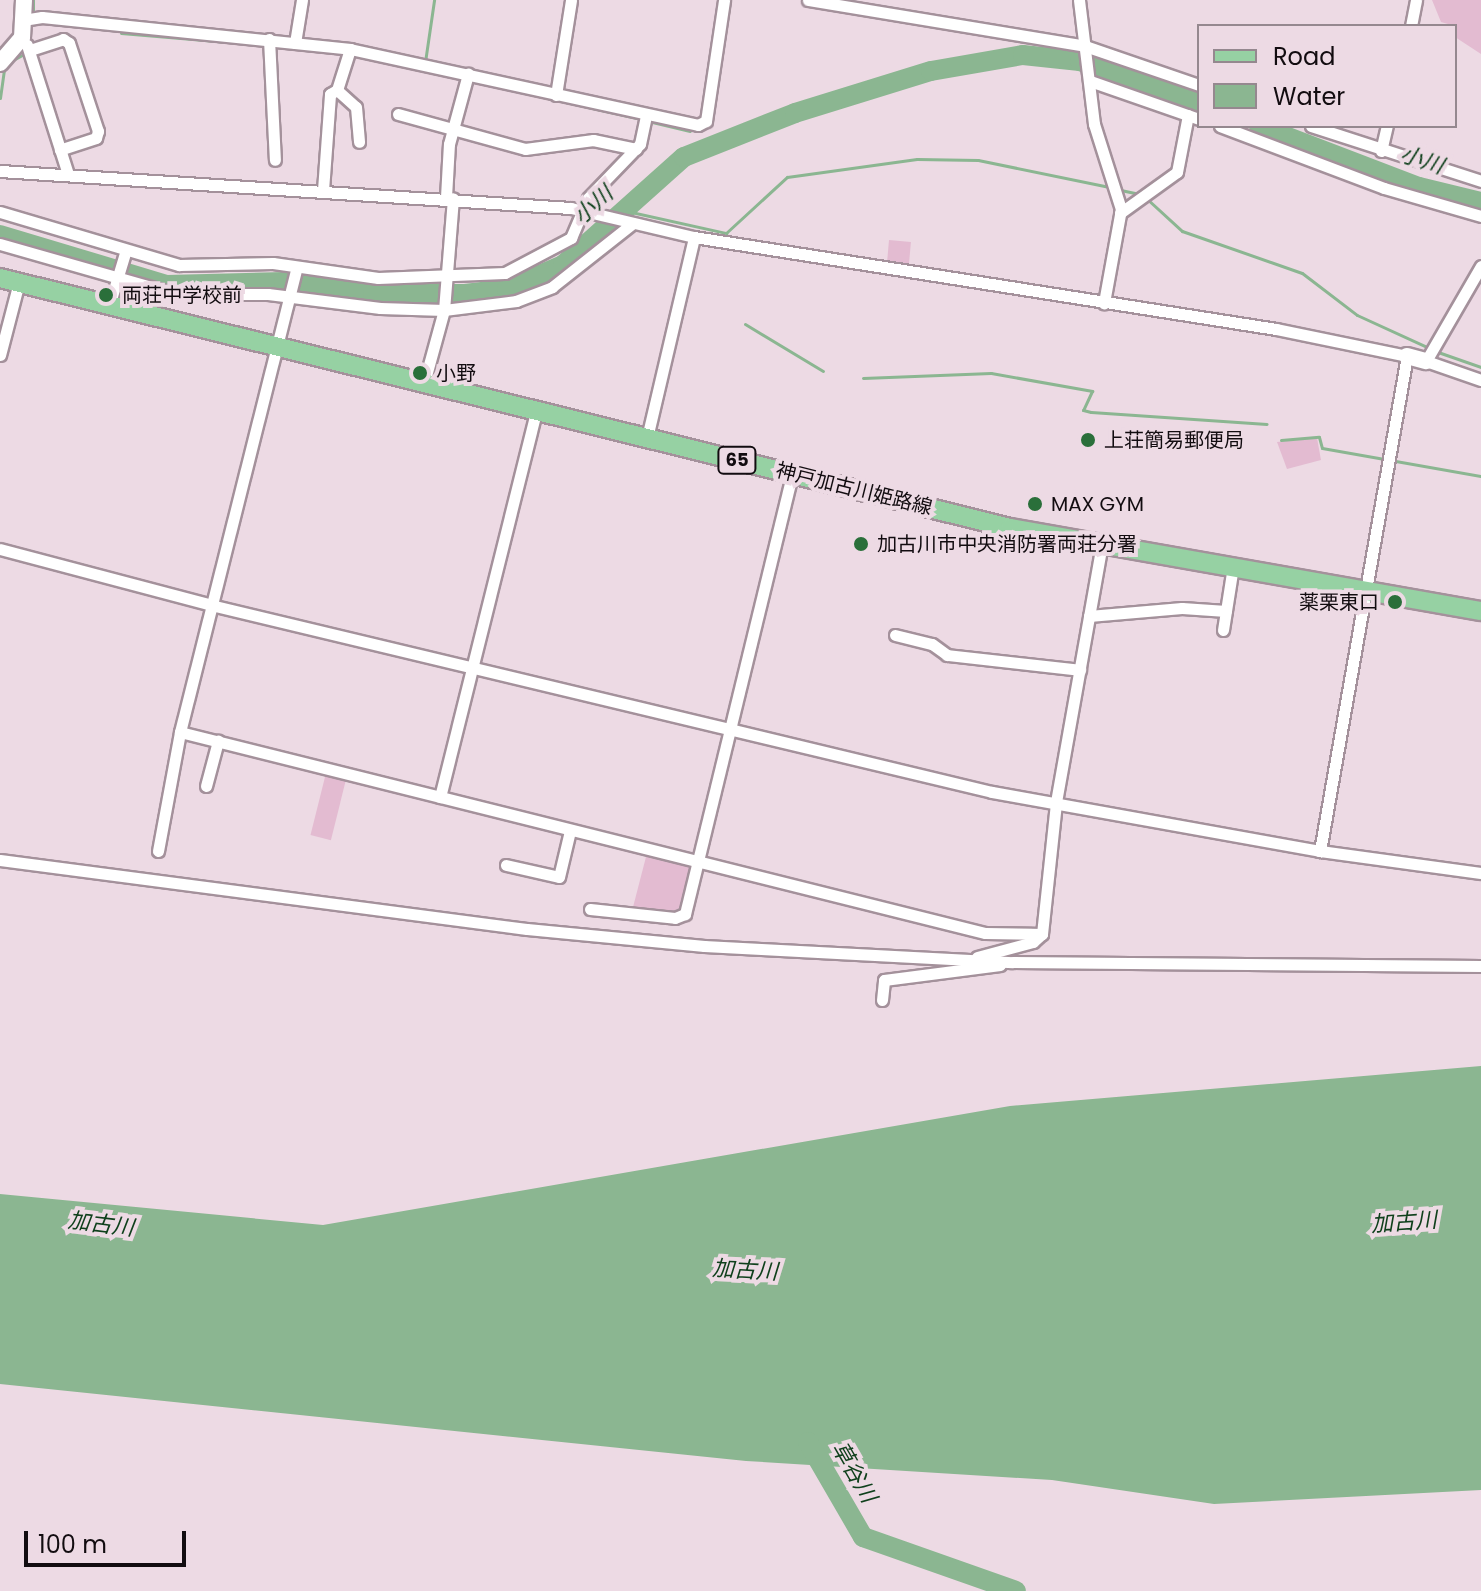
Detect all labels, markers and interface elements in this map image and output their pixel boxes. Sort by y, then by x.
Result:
legend [1197,24,1457,128]
text: Road [1273,40,1335,73]
text: Water [1273,80,1345,113]
water label: 小川 [1397,141,1447,179]
water label: 小川 [568,180,618,230]
place label: 両荘中学校前 [122,283,242,307]
marker: 両荘中学校前 [97,286,115,304]
place label: 小野 [436,361,476,385]
marker: 小野 [411,364,429,382]
place label: 上荘簡易郵便局 [1104,428,1244,452]
marker: 上荘簡易郵便局 [1079,431,1097,449]
road number: 65 [717,446,757,474]
street label: 神戸加古川姫路線 [773,458,935,520]
place label: MAX GYM [1051,492,1144,516]
marker: MAX GYM [1026,495,1044,513]
place label: 加古川市中央消防署両荘分署 [877,532,1137,556]
marker: 加古川市中央消防署両荘分署 [852,535,870,553]
place label: 薬栗東口 [1299,590,1379,614]
marker: 薬栗東口 [1386,593,1404,611]
water label: 加古川 [67,1207,135,1241]
water label: 加古川 [1370,1207,1438,1237]
water label: 加古川 [711,1255,779,1285]
water label: 草谷川 [826,1437,882,1507]
scale bar [28,1515,190,1565]
text: 100 m [38,1528,107,1561]

